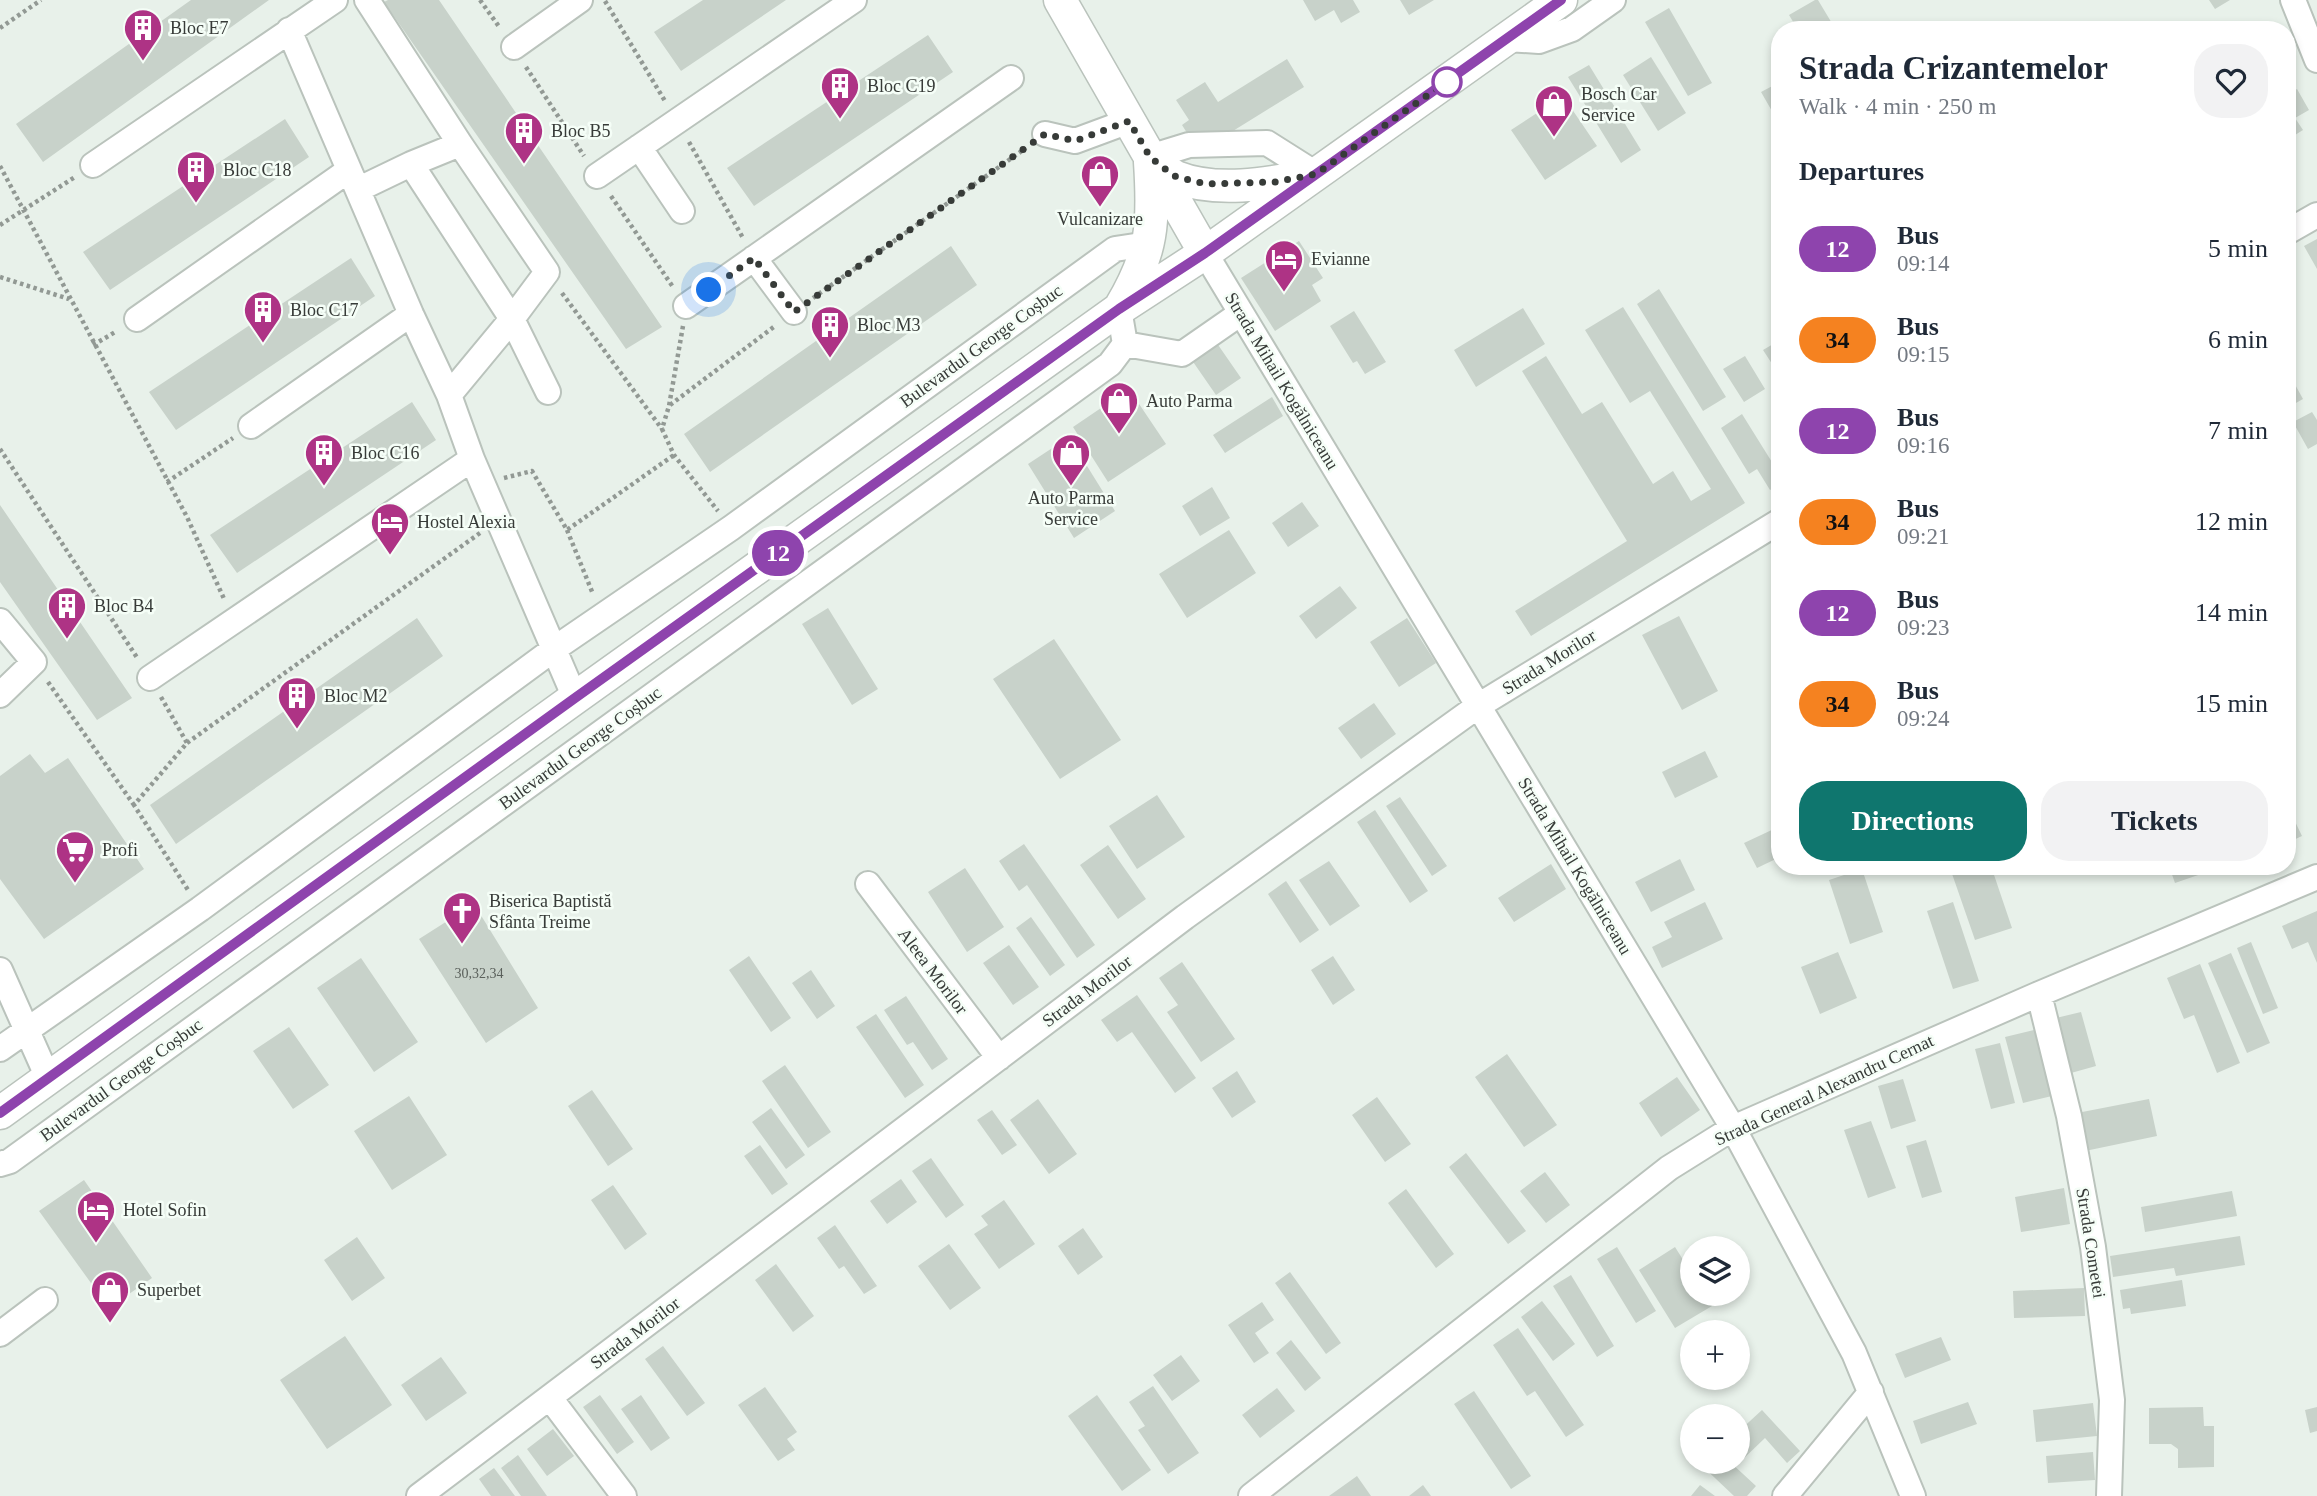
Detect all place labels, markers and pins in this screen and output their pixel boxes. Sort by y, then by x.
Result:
building icon: Bloc E7 [122,7,164,62]
place label: Bloc E7 [170,18,229,38]
building icon: Bloc C19 [819,65,861,120]
unlabelled marker [1432,67,1462,97]
place label: Bloc C19 [867,76,936,96]
shop icon: Bosch Car Service [1533,83,1575,138]
place label: Bosch Car Service [1581,84,1657,125]
building icon: Bloc B5 [503,110,545,165]
place label: Bloc B5 [551,121,611,141]
building icon: Bloc C18 [175,149,217,204]
shop icon: Vulcanizare [1079,153,1121,208]
place label: Bloc C18 [223,160,292,180]
place label: Vulcanizare [1057,209,1143,229]
hotel icon: Evianne [1263,238,1305,293]
place label: Evianne [1311,249,1370,269]
building icon: Bloc C17 [242,289,284,344]
place label: Bloc C17 [290,300,359,320]
building icon: Bloc M3 [809,304,851,359]
place label: Bloc M3 [857,315,921,335]
shop icon: Auto Parma [1098,380,1140,435]
place label: Auto Parma [1146,391,1232,411]
building icon: Bloc C16 [303,432,345,487]
shop icon: Auto Parma Service [1050,432,1092,487]
place label: Bloc C16 [351,443,420,463]
place label: Auto Parma Service [1028,488,1114,529]
hotel icon: Hostel Alexia [369,501,411,556]
place label: Hostel Alexia [417,512,515,532]
building icon: Bloc B4 [46,585,88,640]
place label: Bloc B4 [94,596,154,616]
building icon: Bloc M2 [276,675,318,730]
place label: Bloc M2 [324,686,388,706]
supermarket icon: Profi [54,829,96,884]
place label: Profi [102,840,138,860]
church icon: Biserica Baptistă Sfânta Treime [441,890,483,945]
place label: Biserica Baptistă Sfânta Treime [489,891,611,932]
hotel icon: Hotel Sofin [75,1189,117,1244]
place label: Hotel Sofin [123,1200,207,1220]
shop icon: Superbet [89,1269,131,1324]
place label: Superbet [137,1280,201,1300]

